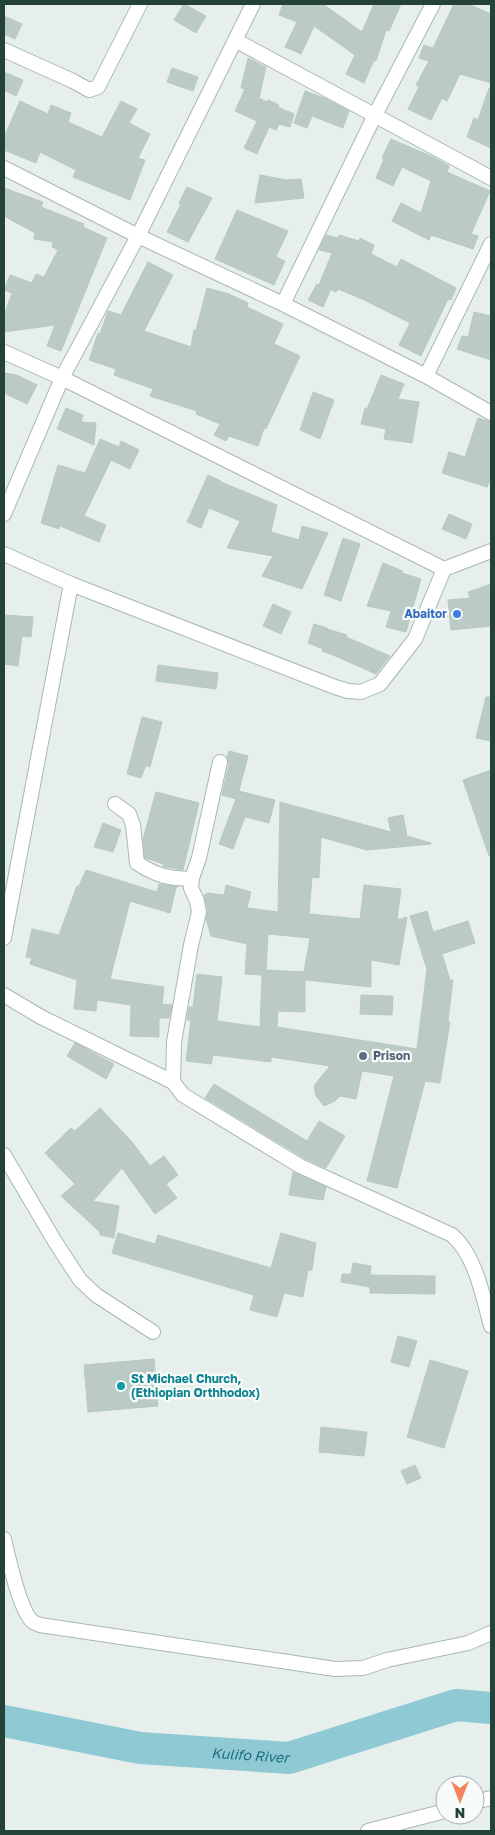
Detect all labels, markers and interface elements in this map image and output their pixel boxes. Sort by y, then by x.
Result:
place label: Abaitor [404,606,447,621]
marker: Abaitor [451,608,463,620]
place label: Prison [373,1048,410,1063]
marker: Prison [357,1050,369,1062]
place label: St Michael Church, (Ethiopian Orthhodox) [131,1371,260,1400]
marker: St Michael Church, (Ethiopian Orthhodox) [115,1380,127,1392]
water label: Kulifo River [211,1744,292,1766]
north arrow [435,1775,485,1825]
text: N [455,1805,465,1822]

